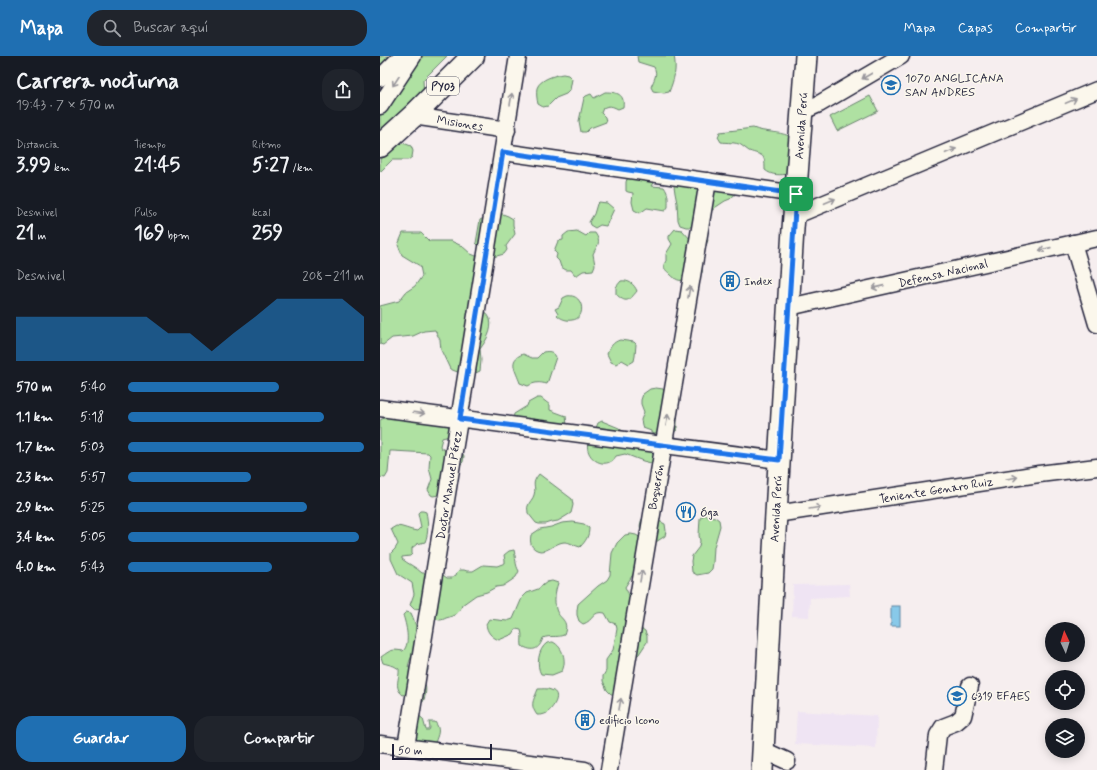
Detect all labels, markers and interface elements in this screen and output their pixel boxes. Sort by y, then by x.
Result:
search box [87,10,367,46]
text: Mapa [20,16,63,41]
icon: search [101,17,123,39]
text: Buscar aquí [133,18,209,38]
text: Mapa [904,19,936,37]
text: Capas [958,19,993,37]
text: Compartir [1015,19,1077,37]
text: Carrera nocturna [16,68,179,96]
button: share [322,69,364,111]
place label: 1070 ANGLICANA SAN ANDRES [905,71,1004,101]
one-way arrow [861,72,873,80]
school or university icon: 1070 ANGLICANA SAN ANDRES [880,74,902,96]
one-way arrow [392,75,400,86]
road number: PY03 [427,77,459,95]
street label: Avenida Perú [792,92,812,160]
one-way arrow [508,93,516,106]
text: 19:43 · 7 × 570 m [16,97,115,114]
one-way arrow [1064,97,1076,104]
street label: Misiones [436,112,485,136]
text: Distancia [16,138,59,152]
text: Tiempo [134,138,166,152]
text: Ritmo [252,138,281,152]
one-way arrow [944,146,956,154]
text: 3.99 [16,152,51,179]
text: 21:45 [134,152,180,179]
text: 5:27 [252,152,289,179]
text: km [51,161,70,175]
text: /km [289,161,313,175]
pin [779,177,813,211]
icon: arrive [785,183,807,205]
one-way arrow [824,196,836,204]
text: Desnivel [16,206,58,220]
text: Pulso [134,206,157,220]
text: kcal [252,206,270,220]
text: 21 [16,220,34,247]
text: 169 [134,220,165,247]
text: 259 [252,220,283,247]
text: m [34,229,46,243]
text: bpm [165,229,190,243]
one-way arrow [1039,246,1052,254]
street label: Defensa Nacional [897,256,989,292]
text: Desnivel [16,268,65,285]
text: 208–211 m [302,268,364,285]
building icon: Index [719,270,741,292]
place label: Index [744,274,772,290]
one-way arrow [871,284,884,292]
one-way arrow [685,286,693,299]
text: 570 m [16,379,52,396]
text: 5:40 [80,379,106,396]
text: 1.1 km [16,409,53,426]
text: 5:18 [80,409,104,426]
one-way arrow [412,409,425,417]
one-way arrow [663,414,671,427]
street label: Doctor Manuel Pérez [433,429,467,541]
text: 1.7 km [16,439,55,456]
text: 5:03 [80,439,104,456]
street label: Boquerón [645,463,669,511]
text: 2.3 km [16,469,53,486]
text: 5:57 [80,469,106,486]
street label: Teniente Genaro Ruiz [878,474,995,508]
one-way arrow [1005,474,1018,482]
street label: Avenida Perú [767,475,787,543]
text: 2.9 km [16,499,54,516]
text: 5:25 [80,499,105,516]
restaurant icon: Óga [675,501,697,523]
one-way arrow [808,504,821,512]
place label: Óga [700,505,719,521]
text: 3.4 km [16,529,55,546]
text: 5:05 [80,529,105,546]
text: 4.0 km [16,559,56,576]
text: 5:43 [80,559,104,576]
one-way arrow [637,570,645,583]
north arrow [1045,622,1085,662]
map controls [1045,622,1085,758]
button: locate [1045,670,1085,710]
school or university icon: 6319 EFAES [946,685,968,707]
place label: 6319 EFAES [971,689,1030,705]
one-way arrow [616,698,624,711]
building icon: edificio Icono [574,709,596,731]
place label: edificio Icono [599,713,660,729]
button: Guardar [16,716,186,762]
button: Compartir [194,716,364,762]
button: layers [1045,718,1085,758]
scale bar [392,742,492,761]
text: 50 m [398,744,423,758]

